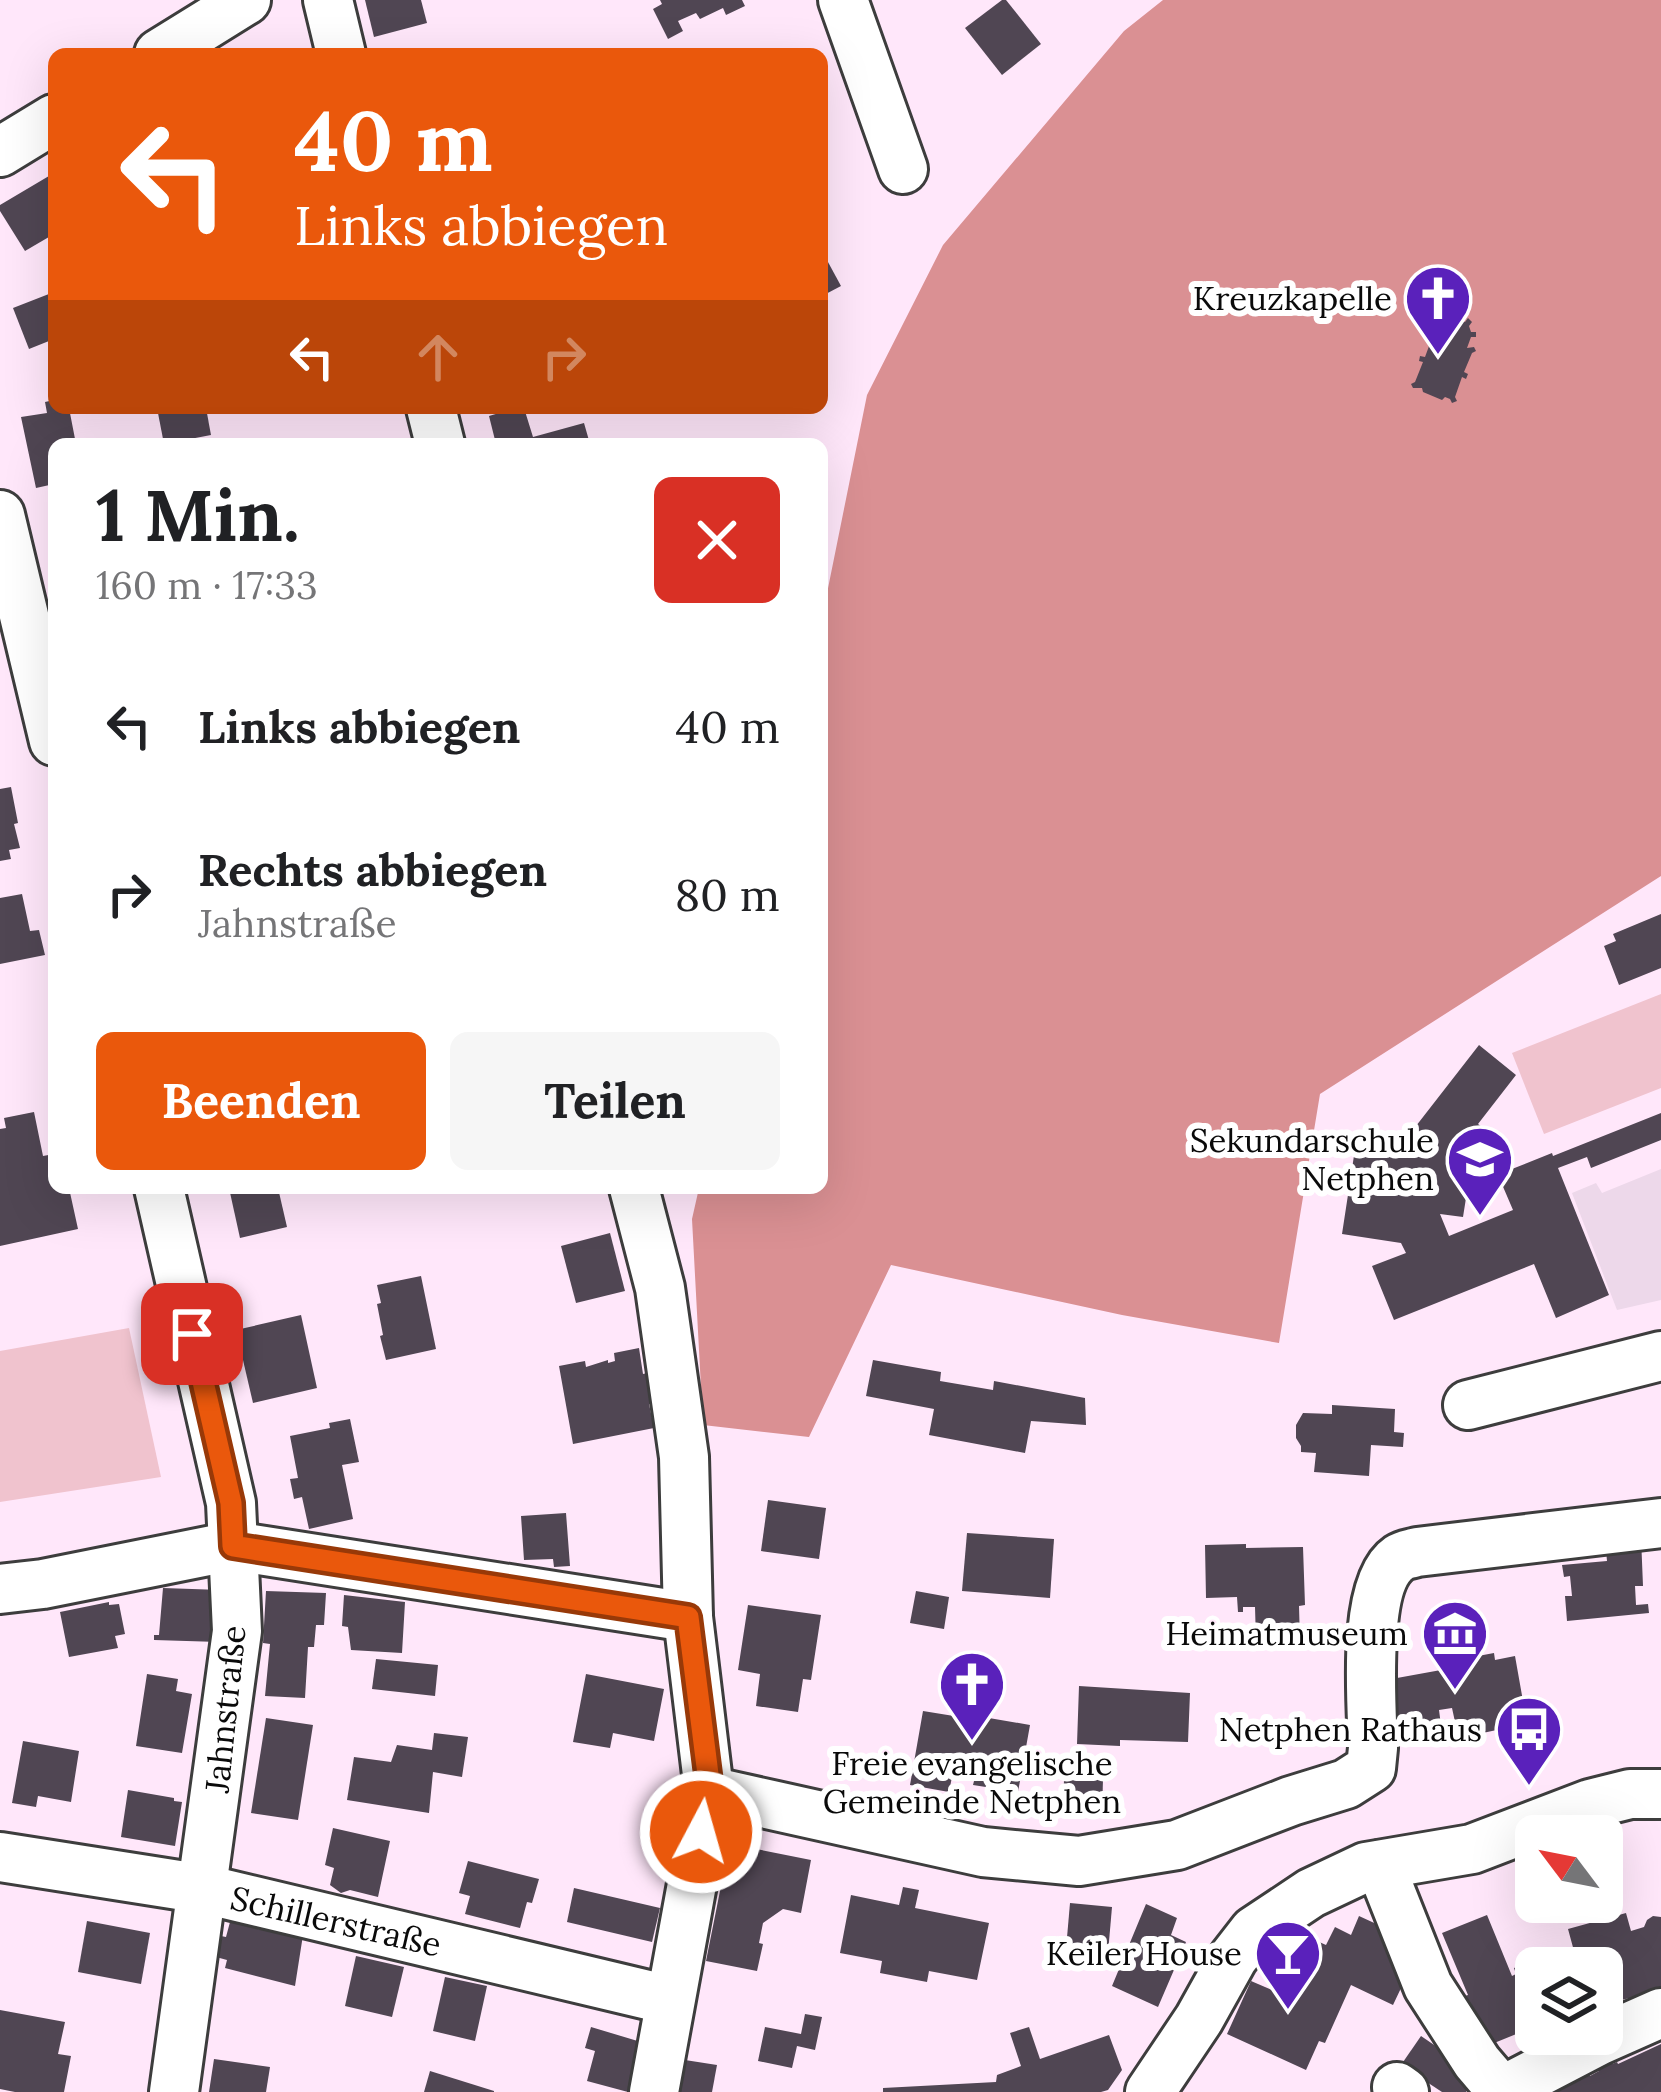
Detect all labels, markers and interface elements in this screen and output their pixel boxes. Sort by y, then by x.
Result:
text: 40 m [294,86,493,194]
icon: left [96,96,252,252]
text: Links abbiegen [294,191,668,260]
church icon: Kreuzkapelle [1403,263,1473,357]
place label: Kreuzkapelle [1193,277,1392,319]
icon: left [279,324,345,390]
icon: ahead [405,324,471,390]
icon: right [531,324,597,390]
text: 1 Min. [96,469,300,561]
button: close [654,477,780,603]
text: 160 m · 17:33 [96,560,318,610]
icon: left [96,693,162,759]
text: Links abbiegen [198,698,521,755]
text: 40 m [676,698,780,755]
text: Rechts abbiegen [198,841,547,898]
icon: right [96,861,162,927]
text: 80 m [675,866,780,923]
text: Jahnstraße [198,898,397,948]
button: Beenden [96,1032,426,1170]
button: Teilen [450,1032,780,1170]
place label: Sekundarschule Netphen [1190,1119,1434,1199]
school or university icon: Sekundarschule Netphen [1445,1124,1515,1218]
pin [141,1283,243,1385]
icon: arrive [159,1301,225,1367]
museum icon: Heimatmuseum [1420,1598,1490,1692]
place label: Heimatmuseum [1165,1612,1408,1654]
street label: Jahnstraße [195,1623,255,1796]
church icon: Freie evangelische Gemeinde Netphen [937,1649,1007,1743]
bus stop icon: Netphen Rathaus [1494,1694,1564,1788]
place label: Netphen Rathaus [1219,1708,1482,1750]
place label: Freie evangelische Gemeinde Netphen [823,1742,1121,1822]
position arrow [638,1769,764,1895]
north arrow [1515,1815,1623,1923]
map controls [1515,1815,1623,2055]
street label: Schillerstraße [227,1876,445,1966]
bar icon: Keiler House [1253,1918,1323,2012]
place label: Keiler House [1046,1932,1242,1974]
button: layers [1515,1947,1623,2055]

